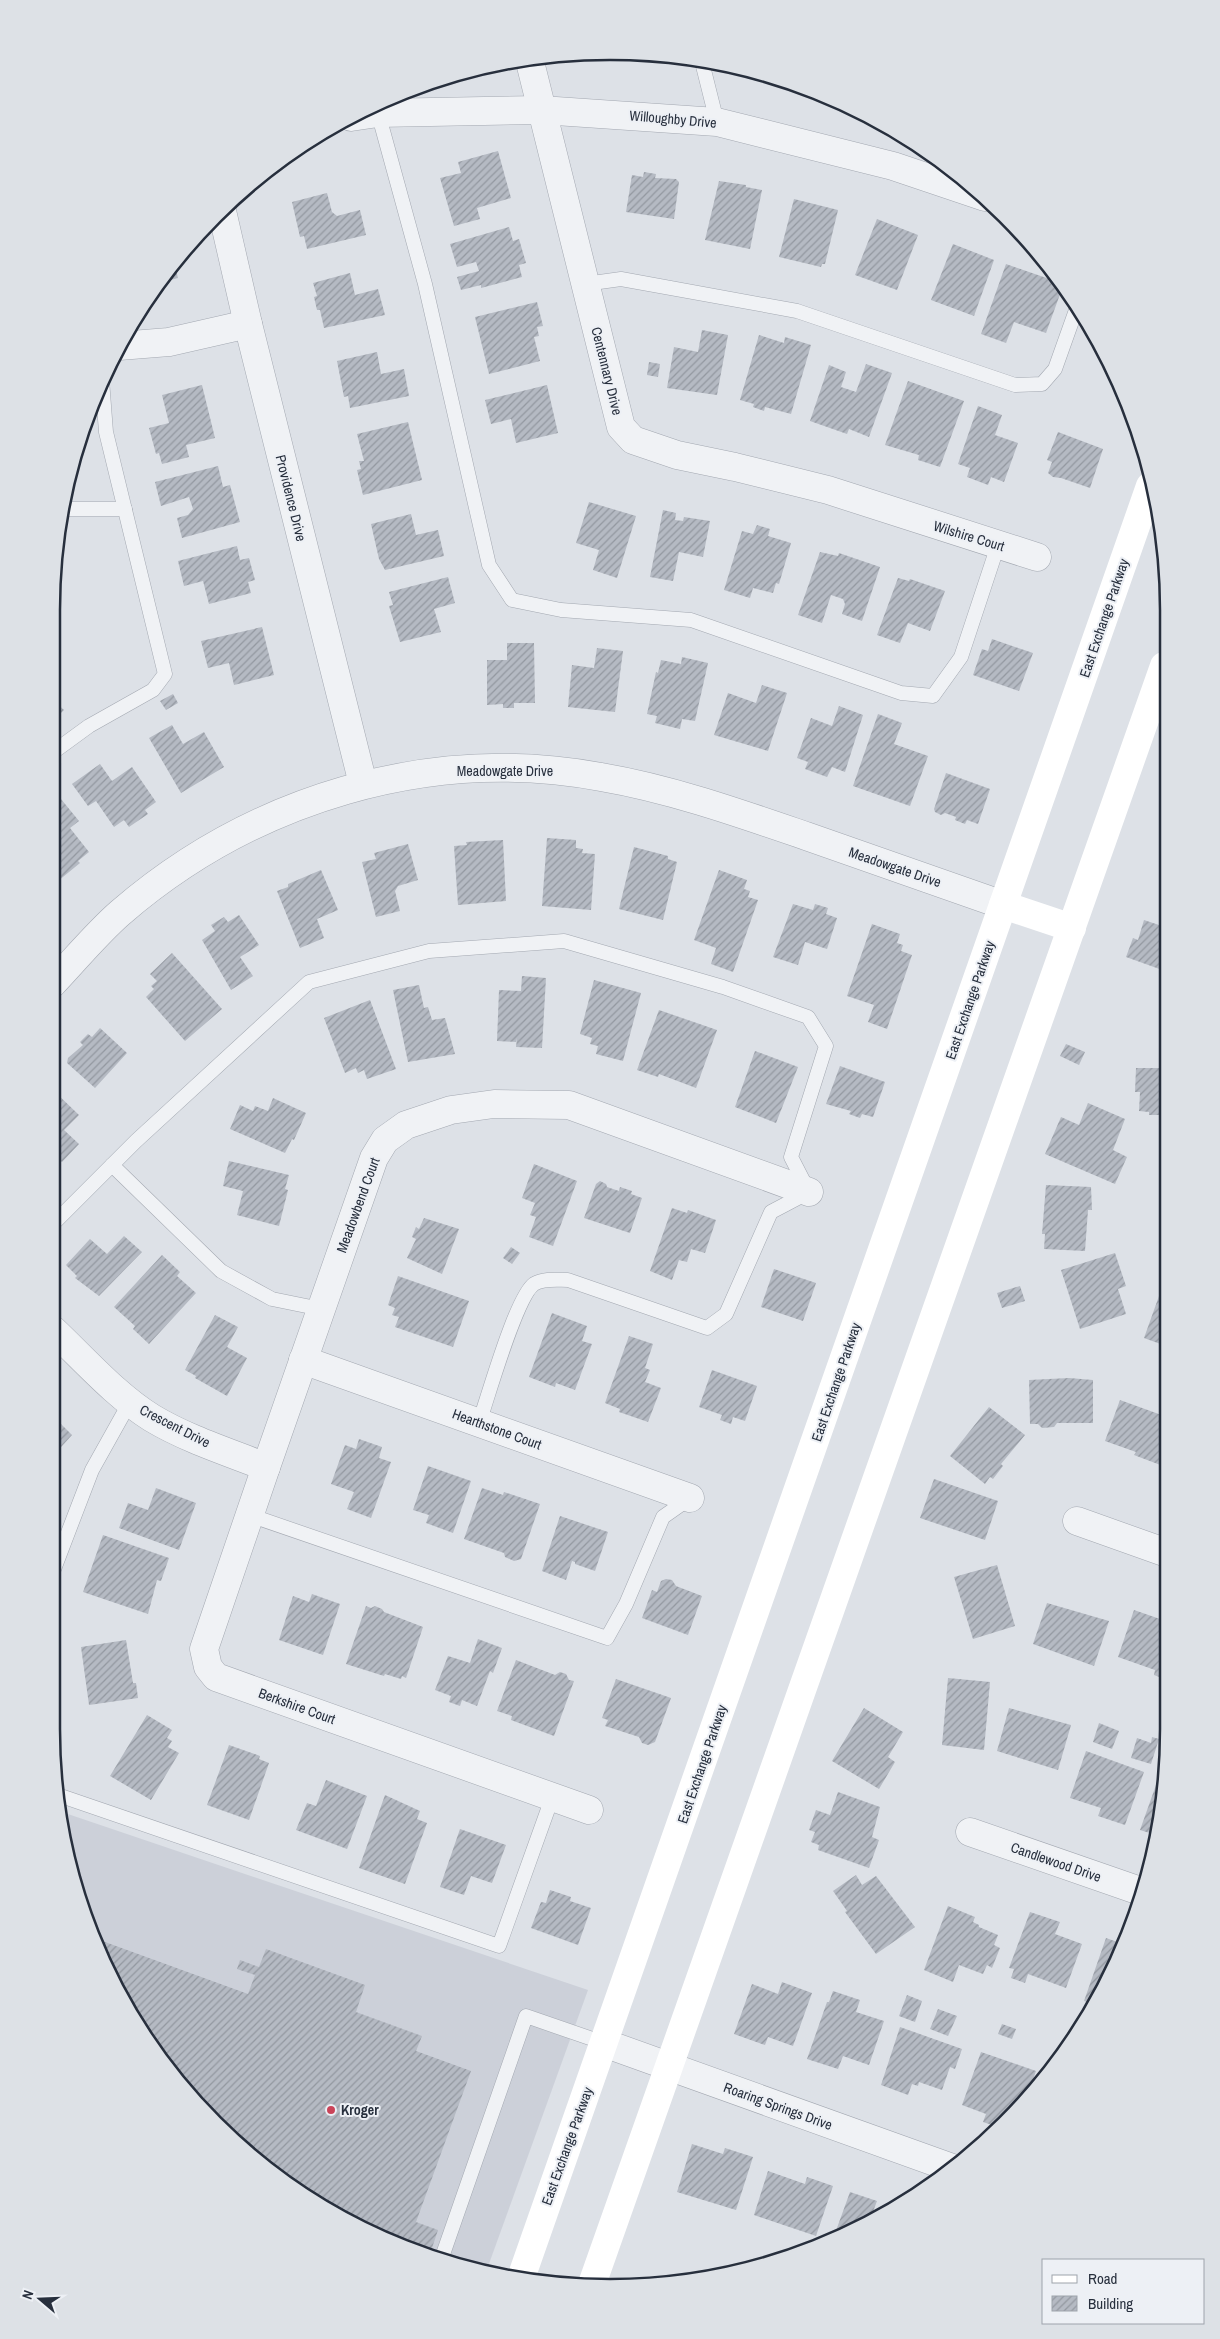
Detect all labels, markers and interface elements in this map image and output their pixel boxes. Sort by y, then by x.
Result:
street label: Willoughby Drive [629,106,717,132]
street label: Centennary Drive [587,325,627,417]
street label: Providence Drive [272,453,310,543]
street label: Wilshire Court [931,517,1007,555]
street label: East Exchange Parkway [1075,556,1133,680]
street label: Meadowgate Drive [457,762,553,780]
street label: Meadowgate Drive [847,843,943,891]
street label: East Exchange Parkway [941,938,999,1062]
street label: Meadowbend Court [332,1155,384,1255]
street label: East Exchange Parkway [807,1320,865,1444]
street label: Crescent Drive [137,1401,213,1451]
street label: Hearthstone Court [450,1404,544,1454]
street label: Berkshire Court [256,1684,338,1728]
street label: East Exchange Parkway [673,1702,731,1826]
street label: Candlewood Drive [1008,1838,1104,1886]
street label: Roaring Springs Drive [721,2078,835,2134]
street label: East Exchange Parkway [537,2084,597,2208]
place label: Kroger [341,2101,379,2119]
marker: Kroger [325,2104,337,2116]
legend [1042,2259,1205,2324]
text: Road [1088,2268,1117,2289]
north arrow [15,2274,65,2324]
text: N [18,2288,38,2302]
text: Building [1088,2293,1133,2314]

